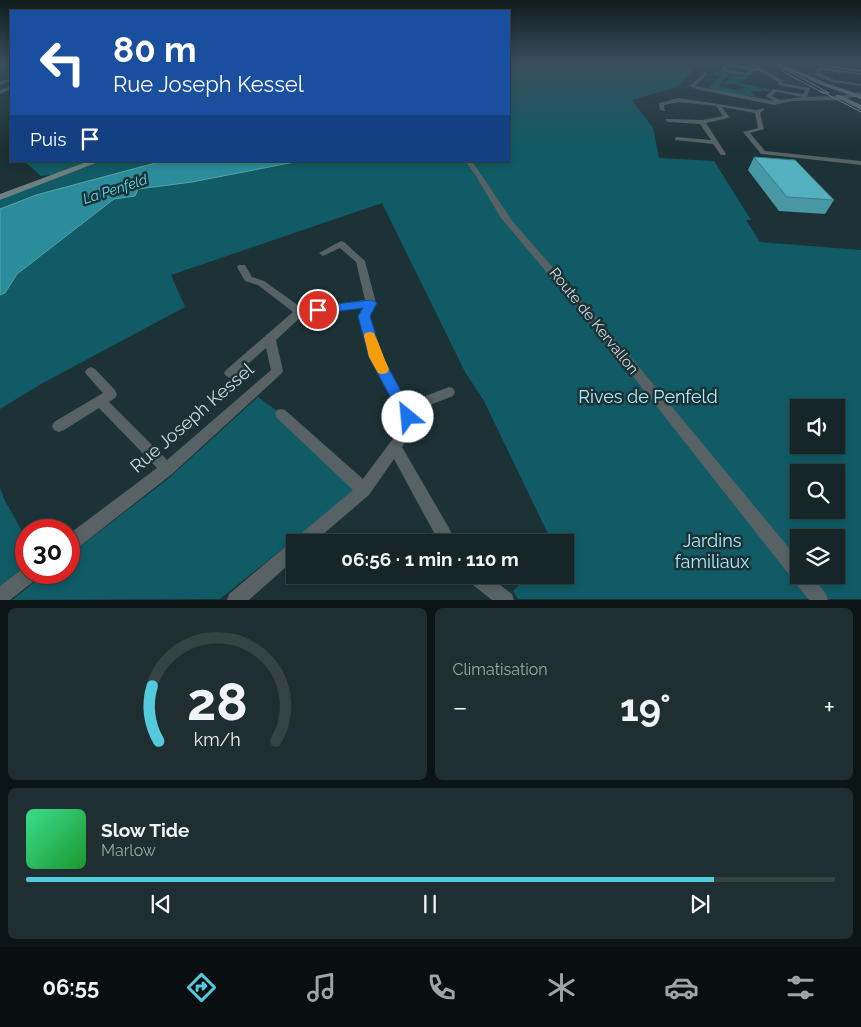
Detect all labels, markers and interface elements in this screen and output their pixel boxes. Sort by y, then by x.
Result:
text: 80 m [113,29,197,70]
icon: left [30,30,95,95]
text: Rue Joseph Kessel [113,71,304,97]
icon: arrive [76,125,104,153]
text: Puis [30,128,66,150]
water label: La Penfeld [81,171,150,207]
street label: Route de Kervallon [545,264,643,378]
pin [297,289,339,331]
icon: arrive [304,296,332,324]
street label: Rue Joseph Kessel [126,358,258,477]
park label: Rives de Penfeld [578,386,718,407]
position arrow [381,390,433,442]
map controls [790,399,845,584]
button: sound [790,399,845,454]
button: search [790,464,845,519]
speed limit sign: 30 [15,519,80,584]
button: layers [790,529,845,584]
park label: Jardins familiaux [675,530,749,572]
text: 06:56 · 1 min · 110 m [341,548,519,570]
text: Climatisation [453,660,548,679]
text: 28 [187,671,248,732]
text: 19° [620,685,671,730]
text: − [453,691,468,724]
text: + [823,691,835,724]
text: km/h [194,729,241,750]
text: Slow Tide [101,819,190,841]
text: Marlow [101,841,156,860]
icon: previous [147,890,175,918]
icon: pause [416,890,444,918]
icon: next [686,890,714,918]
icon: directions [184,970,219,1005]
icon: music [304,970,339,1005]
icon: phone [424,970,459,1005]
icon: climate [544,970,579,1005]
icon: car [664,970,699,1005]
icon: filters [783,970,818,1005]
text: 06:55 [42,974,99,1000]

